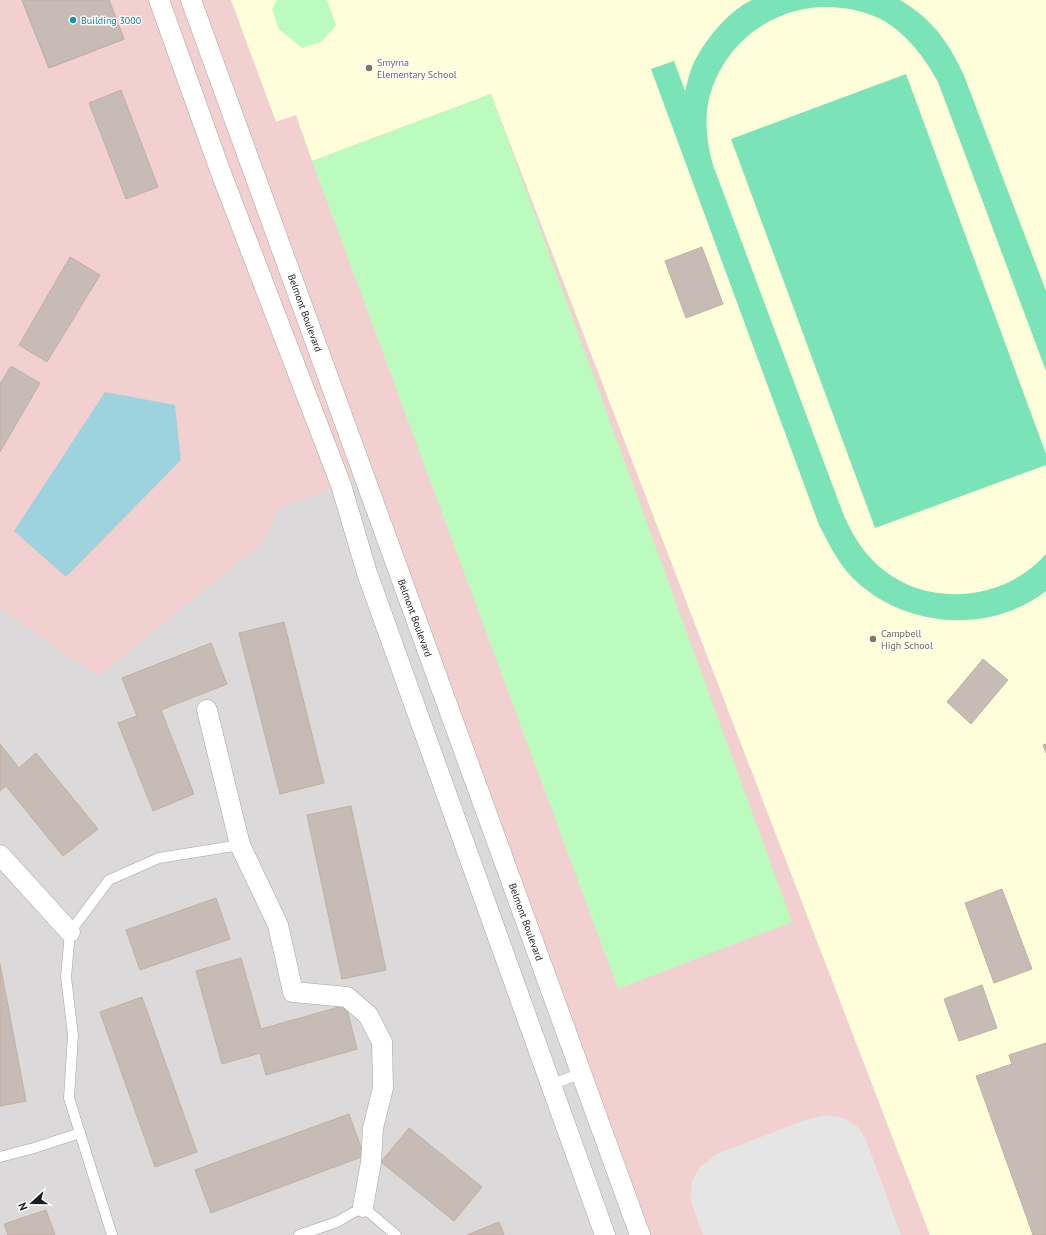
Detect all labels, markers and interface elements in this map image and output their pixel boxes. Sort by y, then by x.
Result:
place label: Building 3000 [81,14,142,27]
marker: Building 3000 [68,15,78,25]
place label: Smyrna Elementary School [377,56,457,81]
marker: Smyrna Elementary School [364,63,374,73]
street label: Belmont Boulevard [285,272,325,354]
street label: Belmont Boulevard [395,577,435,659]
place label: Campbell High School [881,627,933,652]
marker: Campbell High School [868,634,878,644]
street label: Belmont Boulevard [506,881,546,963]
north arrow [12,1183,52,1223]
text: N [15,1201,30,1212]

